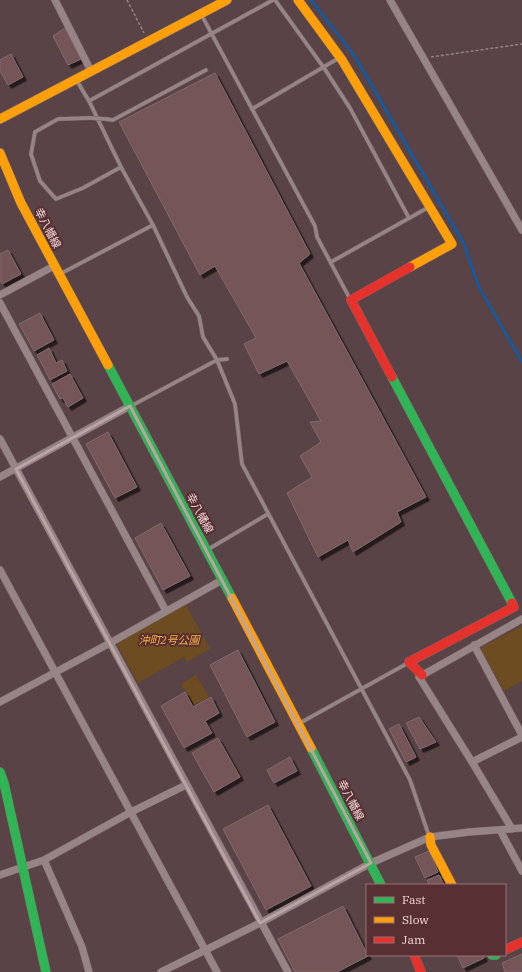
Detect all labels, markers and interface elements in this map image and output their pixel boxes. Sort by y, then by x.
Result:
street label: 幸八幡線 [32,205,64,251]
street label: 幸八幡線 [183,490,217,536]
park label: 沖町2号公園 [138,633,202,647]
street label: 幸八幡線 [335,777,367,823]
legend [366,884,506,956]
text: Fast [402,892,426,907]
text: Slow [402,912,429,927]
text: Jam [402,932,426,947]

